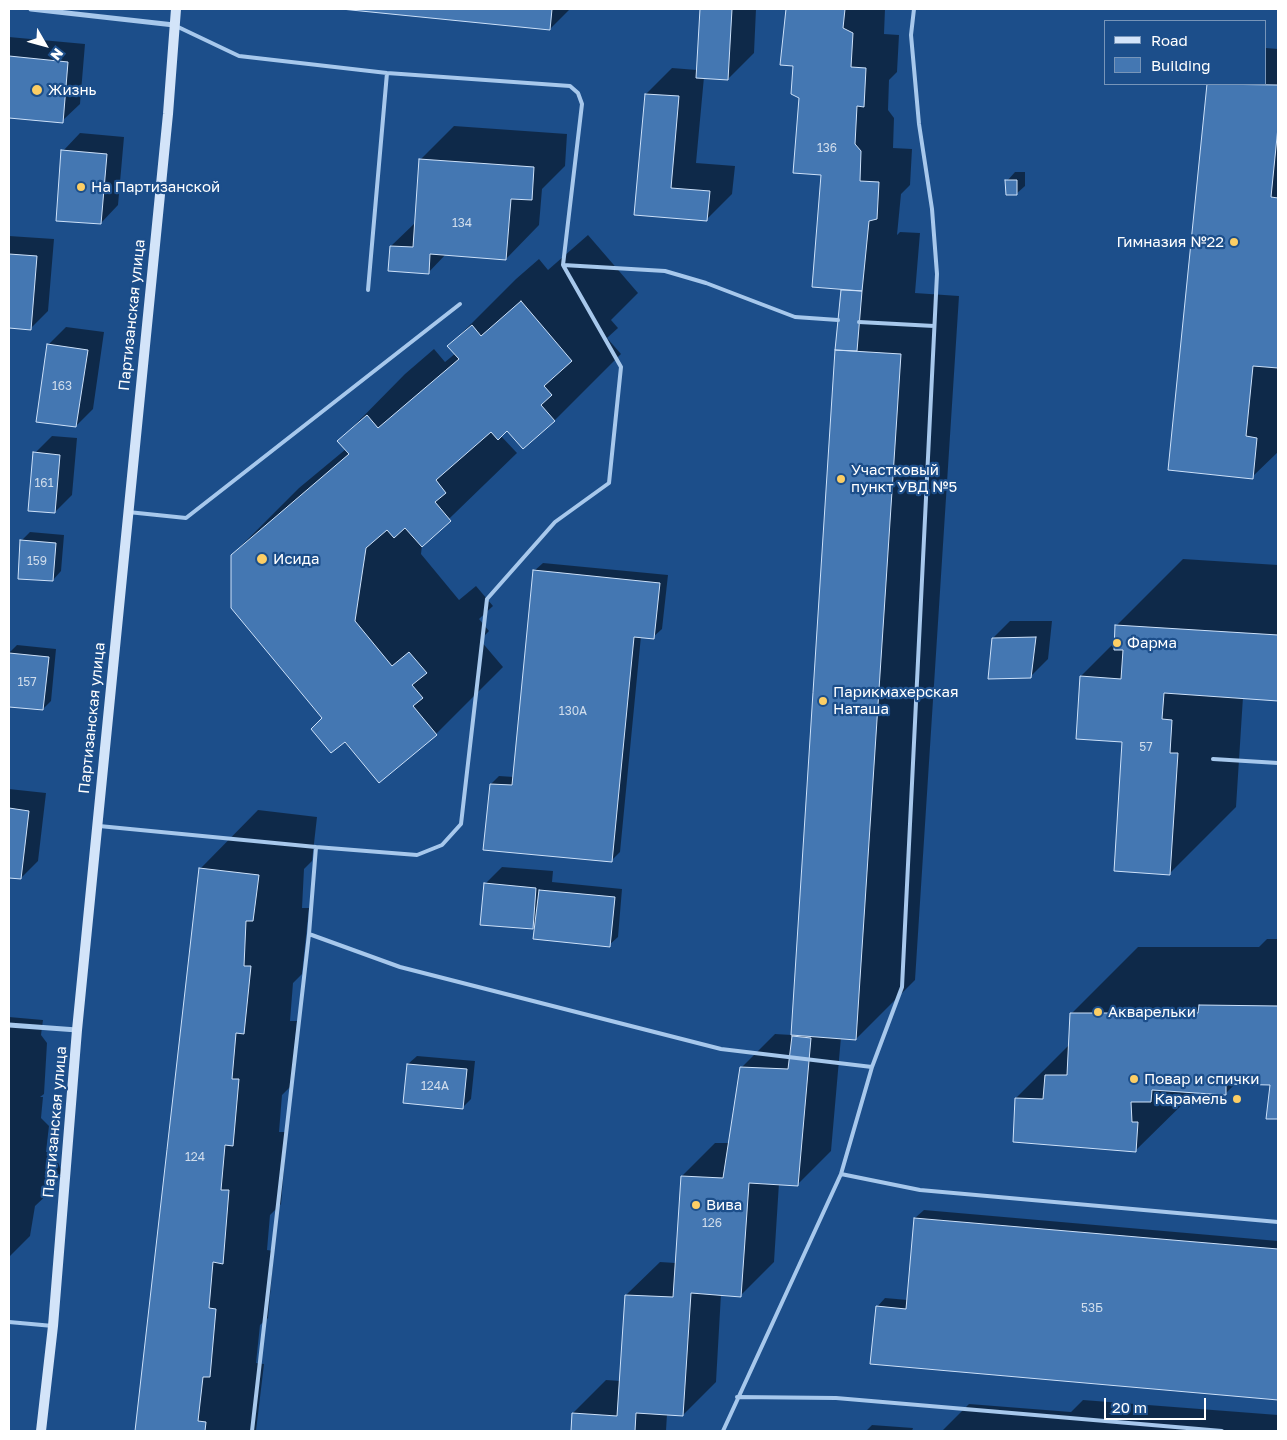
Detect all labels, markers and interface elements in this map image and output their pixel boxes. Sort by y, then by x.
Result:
north arrow [20,20,70,70]
legend [1104,20,1267,85]
text: Road [1151,31,1188,49]
text: N [47,45,67,64]
text: Building [1151,56,1211,74]
place label: Жизнь [48,81,96,99]
marker: Жизнь [30,83,44,97]
house number: 136 [817,141,837,155]
place label: На Партизанской [91,178,220,196]
marker: На Партизанской [75,181,87,193]
house number: 134 [452,216,472,230]
place label: Гимназия №22 [1117,233,1224,251]
marker: Гимназия №22 [1228,236,1240,248]
street label: Партизанская улица [115,238,149,392]
house number: 163 [52,379,72,393]
place label: Участковый пункт УВД №5 [851,461,957,496]
marker: Участковый пункт УВД №5 [835,473,847,485]
house number: 161 [35,476,53,490]
place label: Исида [273,550,319,568]
marker: Исида [255,552,269,566]
house number: 159 [27,554,47,568]
place label: Фарма [1127,634,1177,652]
marker: Фарма [1111,637,1123,649]
street label: Партизанская улица [75,641,109,795]
house number: 157 [17,675,37,689]
place label: Парикмахерская Наташа [833,683,959,718]
marker: Парикмахерская Наташа [817,695,829,707]
house number: 130А [559,704,587,718]
house number: 57 [1139,740,1153,754]
place label: Акварельки [1108,1003,1196,1021]
marker: Акварельки [1092,1006,1104,1018]
street label: Партизанская улица [39,1045,71,1199]
place label: Повар и спички [1144,1070,1259,1088]
marker: Повар и спички [1128,1073,1140,1085]
house number: 124А [421,1079,449,1093]
place label: Карамель [1154,1090,1227,1108]
marker: Карамель [1231,1093,1243,1105]
house number: 124 [185,1150,205,1164]
place label: Вива [706,1196,742,1214]
marker: Вива [690,1199,702,1211]
house number: 126 [702,1216,722,1230]
house number: 53Б [1081,1301,1103,1315]
scale bar [1107,1388,1210,1420]
text: 20 m [1112,1398,1147,1416]

